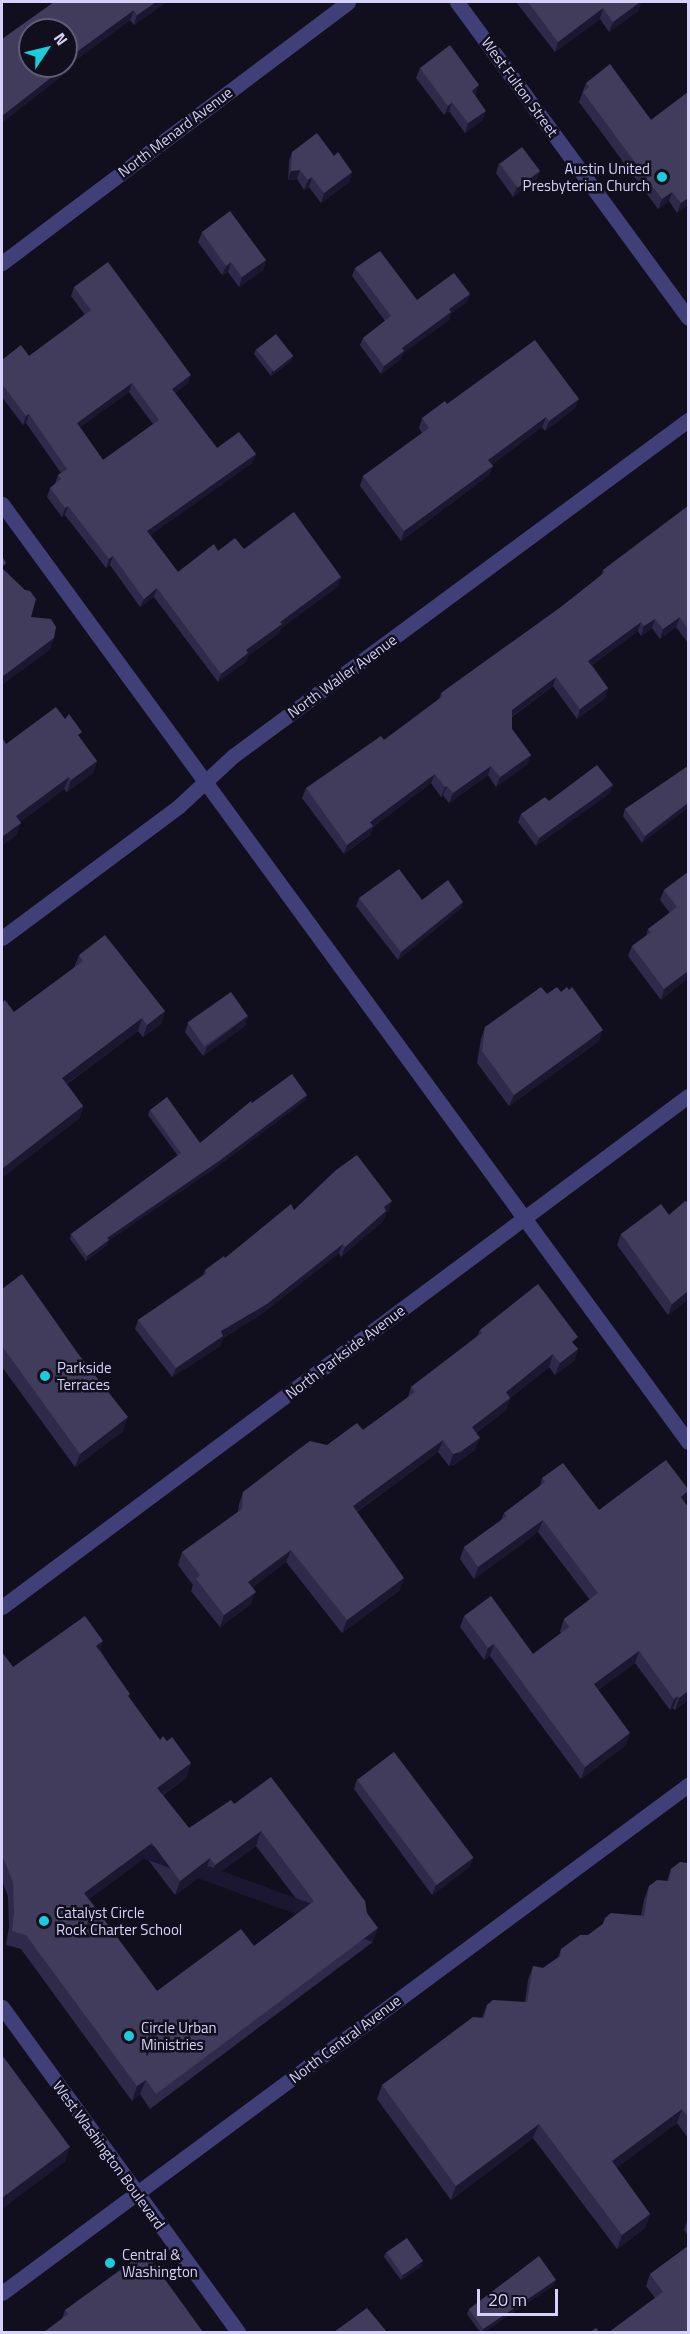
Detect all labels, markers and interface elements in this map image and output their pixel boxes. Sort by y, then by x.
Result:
north arrow [18,18,78,78]
text: N [48,27,74,50]
street label: West Fulton Street [478,34,562,140]
street label: North Menard Avenue [114,83,236,181]
place label: Austin United Presbyterian Church [523,159,650,194]
marker: Austin United Presbyterian Church [655,170,669,184]
street label: North Waller Avenue [284,630,400,722]
street label: North Parkside Avenue [282,1301,408,1403]
place label: Parkside Terraces [57,1358,111,1393]
marker: Parkside Terraces [38,1369,52,1383]
place label: Catalyst Circle Rock Charter School [56,1903,182,1938]
marker: Catalyst Circle Rock Charter School [37,1914,51,1928]
street label: North Central Avenue [286,1991,404,2087]
place label: Circle Urban Ministries [141,2018,217,2053]
marker: Circle Urban Ministries [122,2029,136,2043]
street label: West Washington Boulevard [49,2077,169,2233]
place label: Central & Washington [122,2245,198,2280]
marker: Central & Washington [103,2256,117,2270]
scale bar [480,2277,561,2315]
text: 20 m [488,2286,527,2313]

